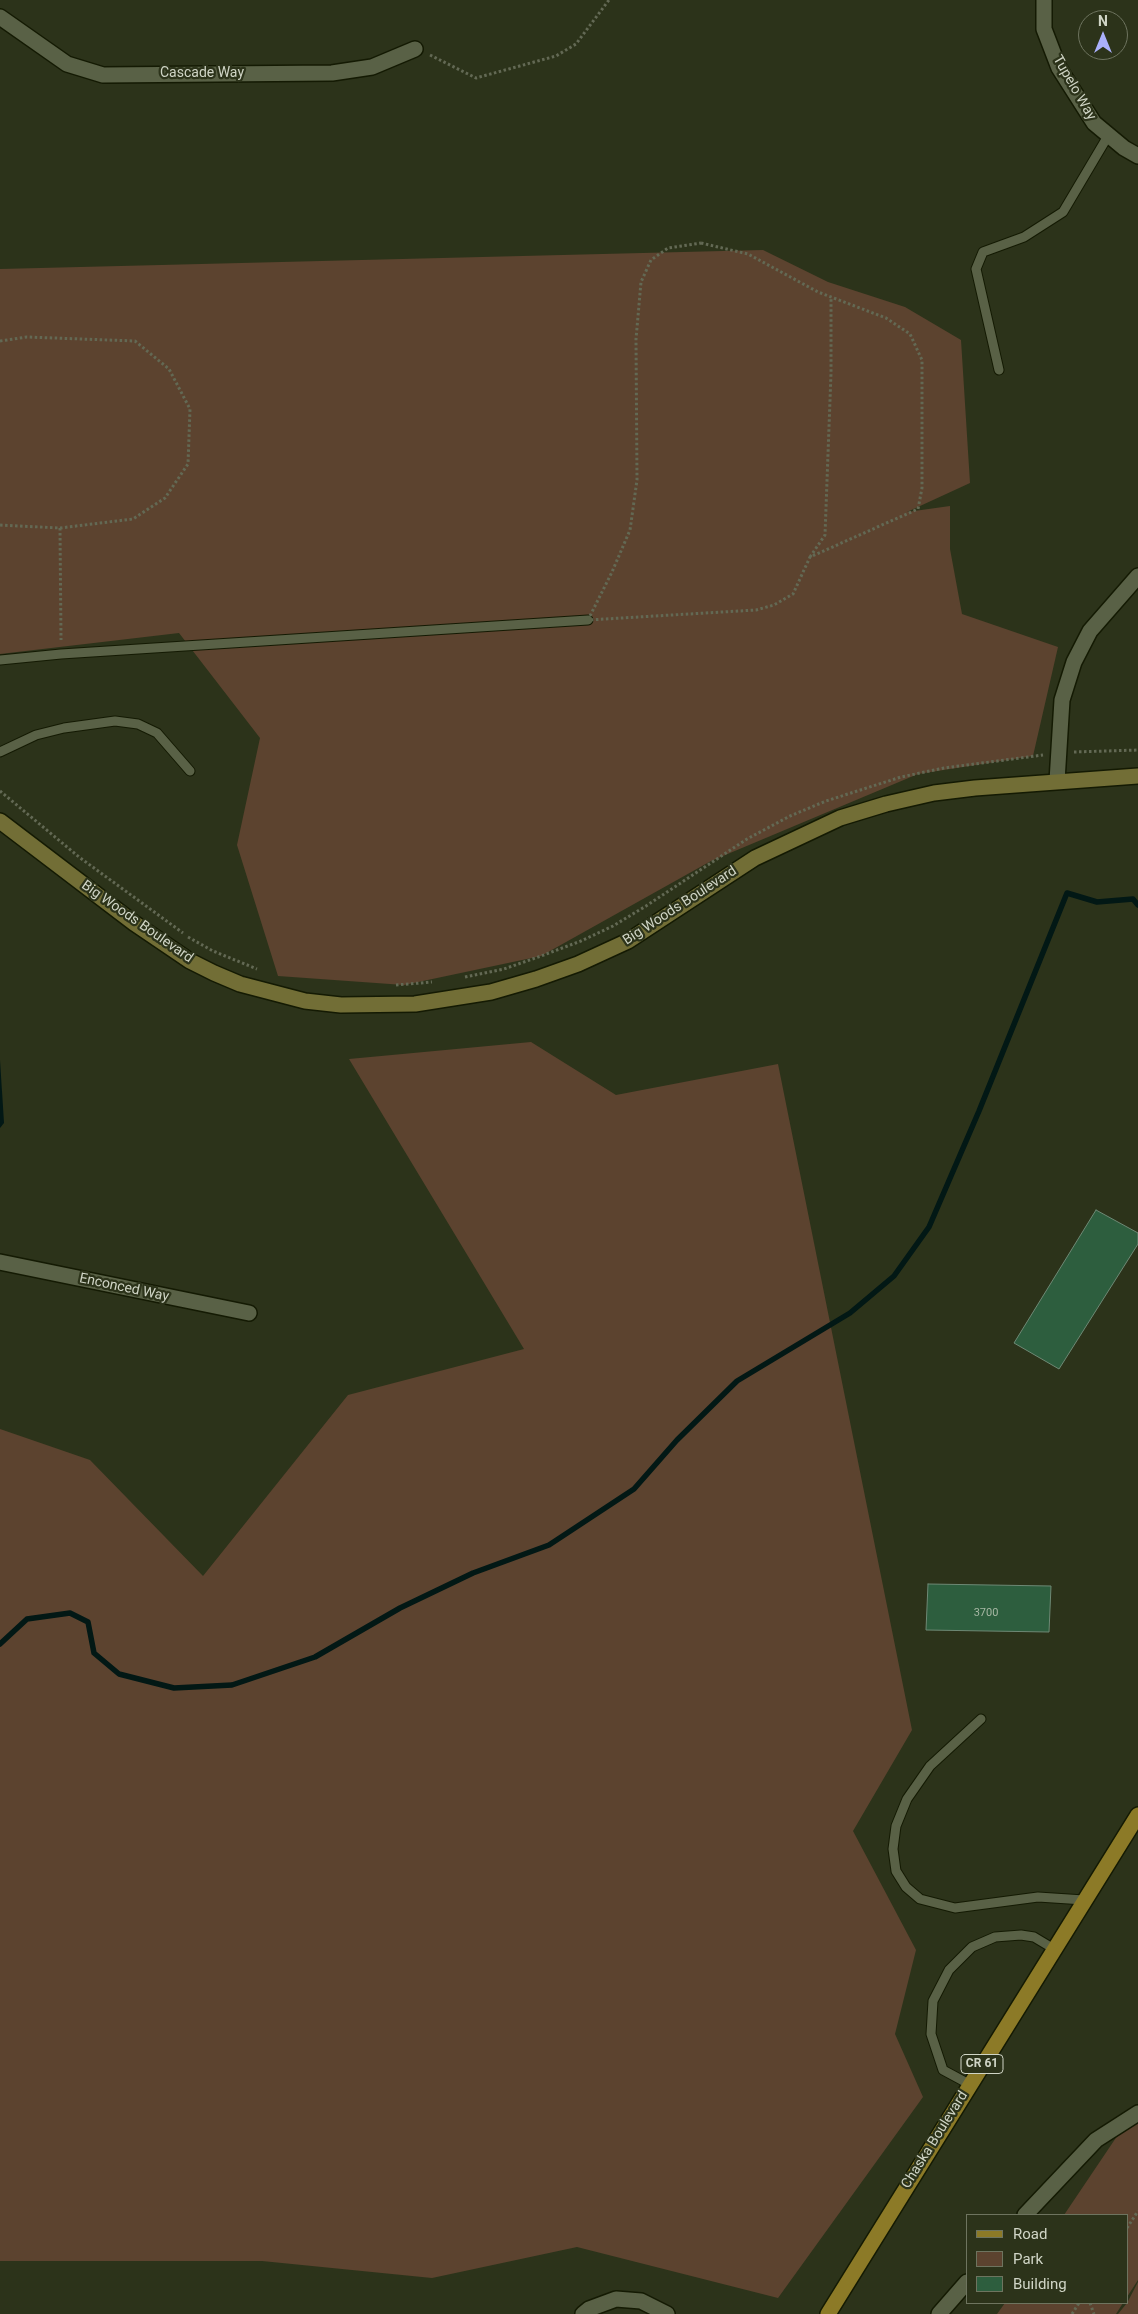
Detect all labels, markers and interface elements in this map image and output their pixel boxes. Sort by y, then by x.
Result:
north arrow [1078,10,1128,60]
text: N [1098,13,1108,29]
street label: Tupelo Way [1049,53,1099,123]
street label: Cascade Way [160,65,244,81]
street label: Big Woods Boulevard [620,863,740,949]
street label: Big Woods Boulevard [78,877,196,967]
street label: Enconced Way [78,1270,170,1306]
house number: 3700 [974,1606,998,1620]
road number: CR 61 [961,2054,1003,2074]
street label: Chaska Boulevard [898,2088,972,2192]
legend [966,2214,1128,2304]
text: Road [1013,2225,1047,2243]
text: Park [1013,2250,1043,2268]
text: Building [1013,2275,1067,2293]

